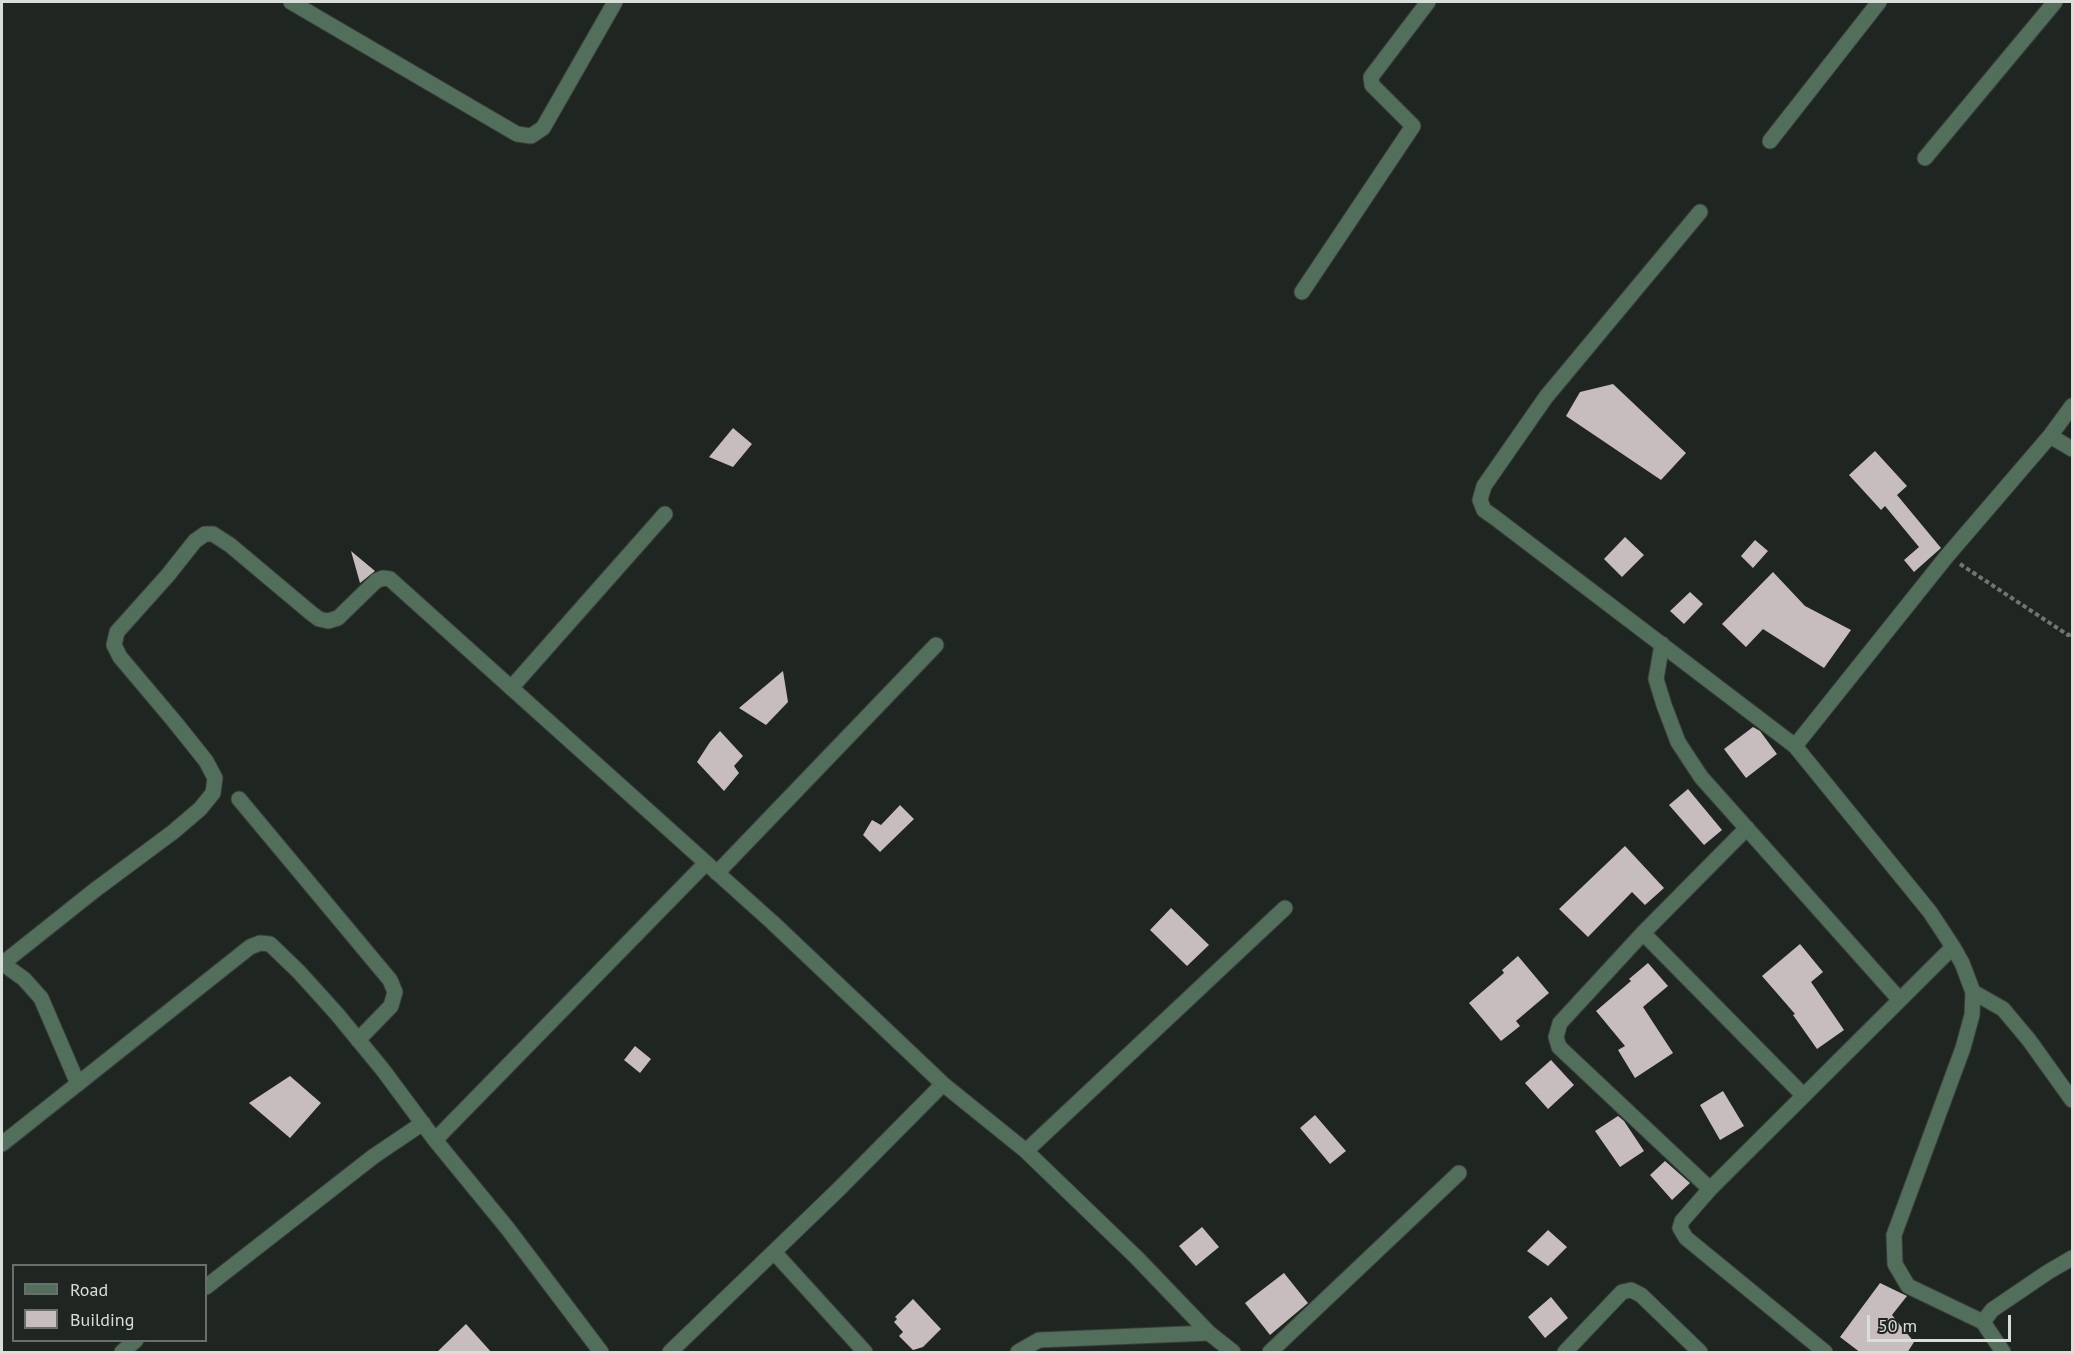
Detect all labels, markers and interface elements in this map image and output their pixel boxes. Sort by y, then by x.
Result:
legend [12,1264,207,1342]
text: Road [70,1278,108,1301]
scale bar [1870,1303,2014,1341]
text: Building [70,1308,134,1331]
text: 50 m [1878,1314,1917,1337]

